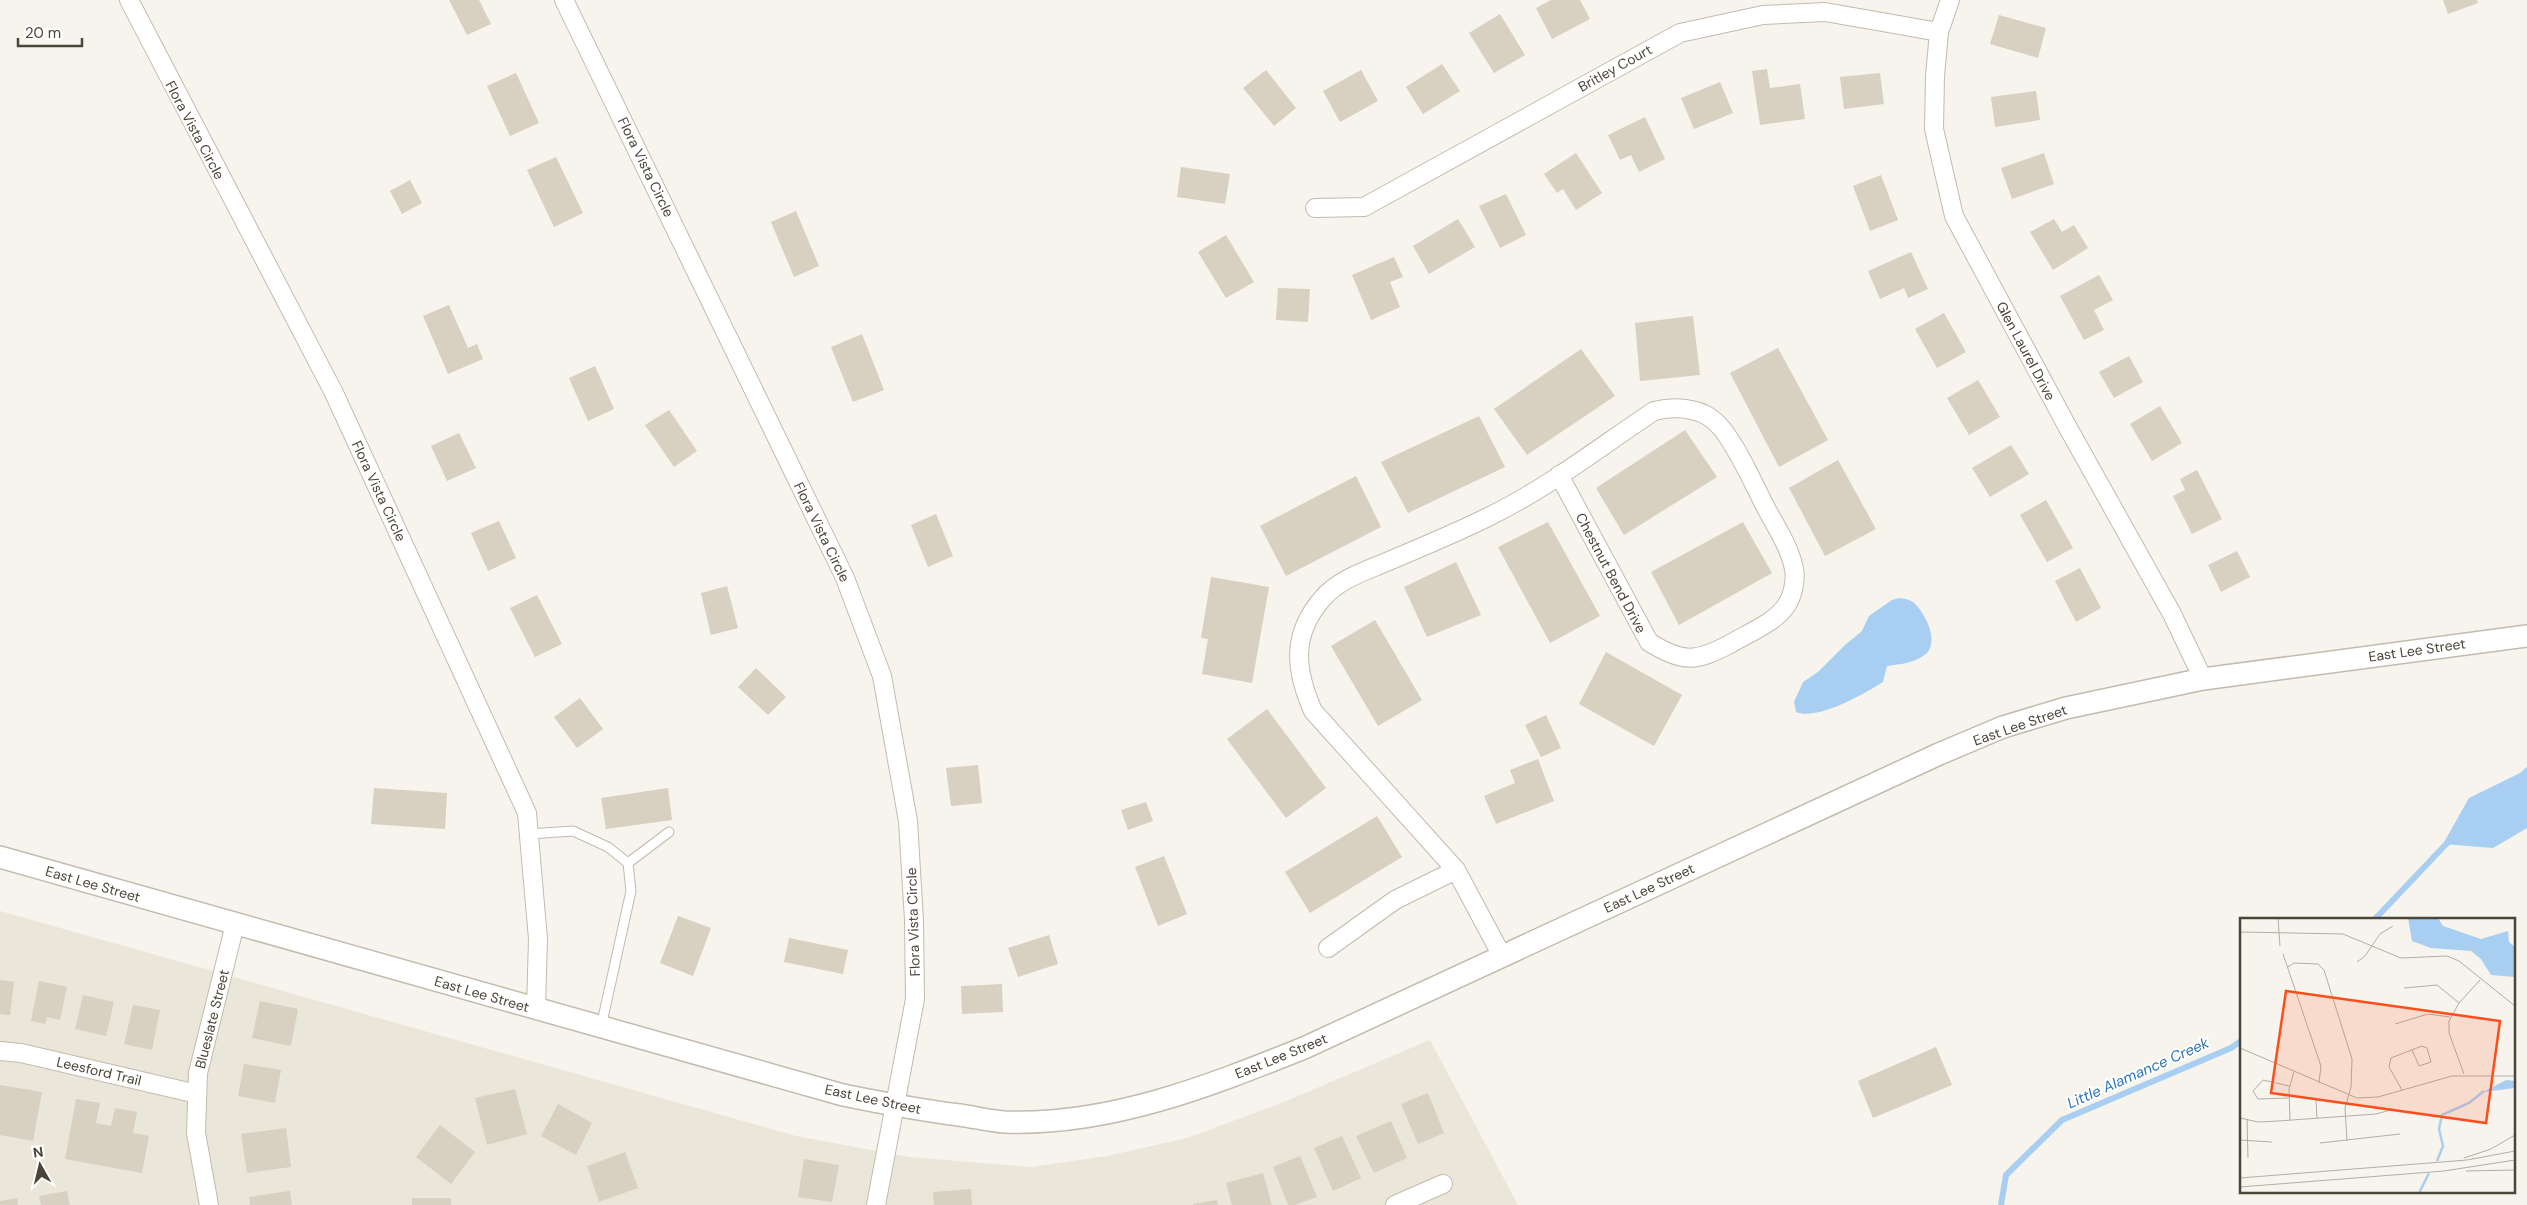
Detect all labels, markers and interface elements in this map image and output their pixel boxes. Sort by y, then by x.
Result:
scale bar [18,15,81,47]
text: 20 m [25,23,61,43]
street label: Britley Court [1575,40,1655,96]
street label: Flora Vista Circle [161,78,229,182]
street label: Flora Vista Circle [614,114,678,220]
street label: Glen Laurel Drive [1992,299,2060,404]
street label: Flora Vista Circle [348,438,410,544]
street label: Flora Vista Circle [790,479,854,585]
street label: Chestnut Bend Drive [1572,510,1650,636]
street label: East Lee Street [2367,634,2467,666]
street label: East Lee Street [1971,701,2069,749]
street label: East Lee Street [1601,859,1697,917]
street label: East Lee Street [43,862,143,906]
street label: Flora Vista Circle [902,867,924,977]
inset map [2240,918,2514,1192]
street label: Blueslate Street [191,967,233,1071]
street label: East Lee Street [432,972,532,1016]
street label: East Lee Street [1232,1029,1330,1083]
water label: Little Alamance Creek [2064,1033,2212,1113]
street label: Leesford Trail [55,1052,143,1090]
street label: East Lee Street [823,1080,923,1118]
north arrow [15,1140,65,1190]
text: N [32,1143,45,1162]

